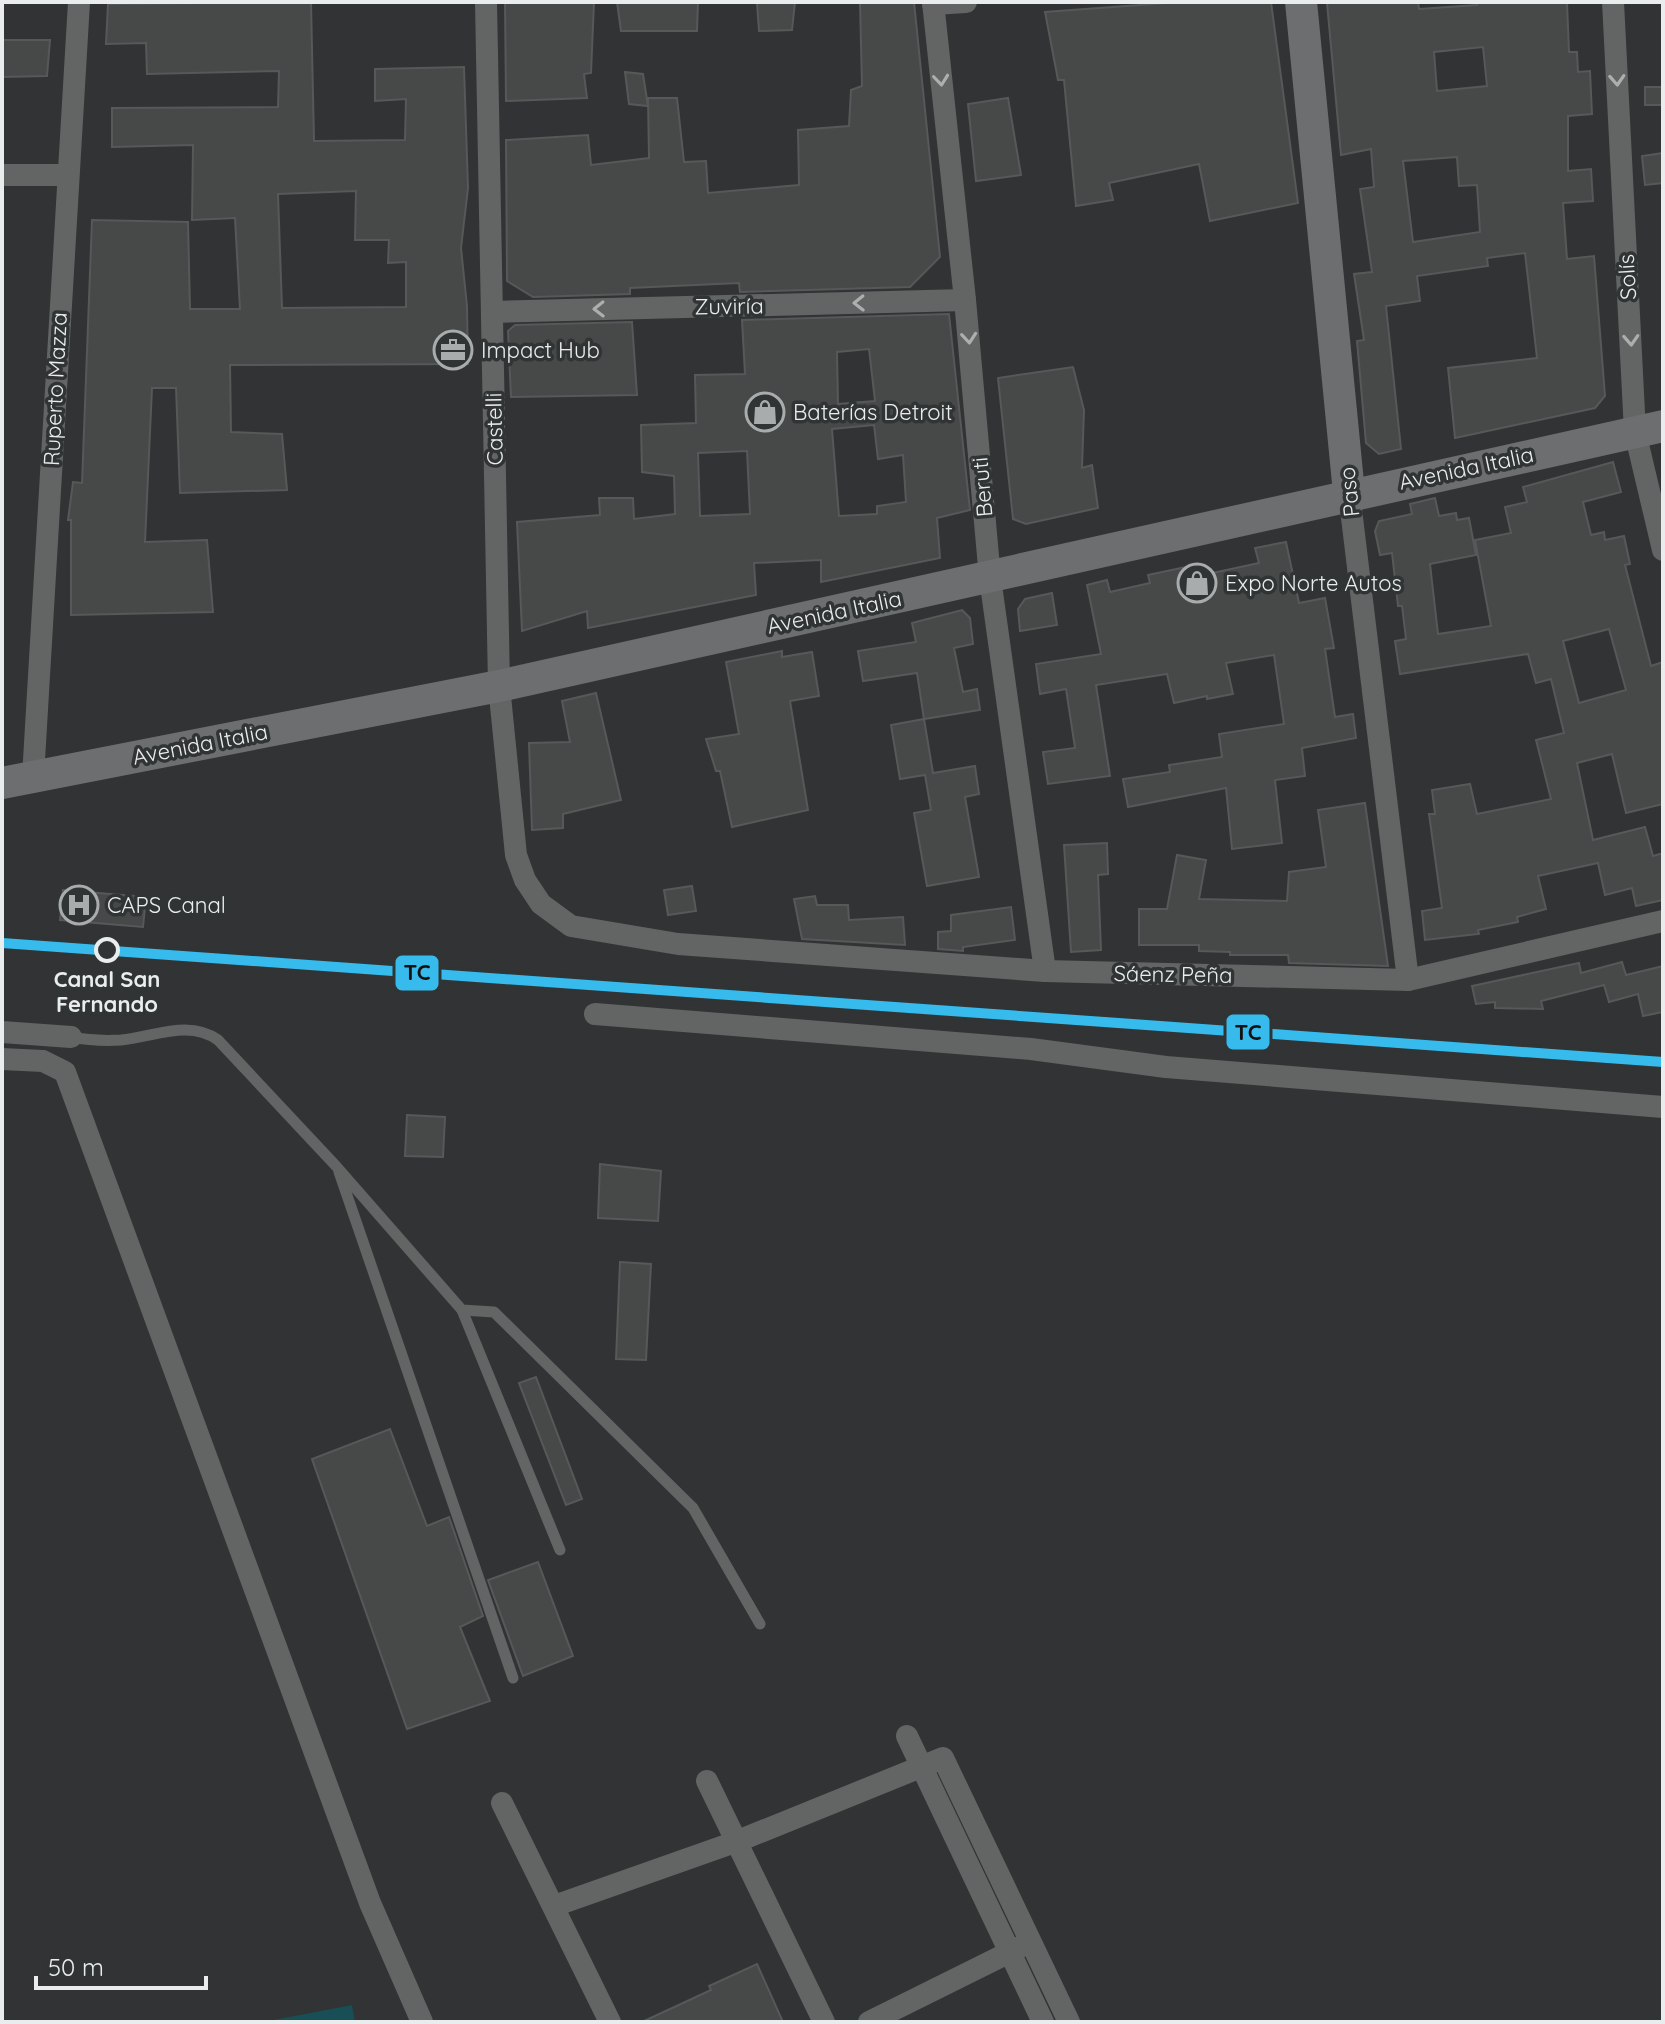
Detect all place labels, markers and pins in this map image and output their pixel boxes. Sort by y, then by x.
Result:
office icon: Impact Hub [432,329,474,371]
place label: Impact Hub [481,336,600,364]
shop icon: Baterías Detroit [744,391,786,433]
place label: Baterías Detroit [793,398,953,426]
shop icon: Expo Norte Autos [1176,562,1218,604]
place label: Expo Norte Autos [1225,569,1402,597]
hospital icon: CAPS Canal [58,884,100,926]
place label: CAPS Canal [107,891,226,919]
marker: Canal San Fernando [95,938,119,962]
place label: Canal San Fernando [54,965,160,1018]

